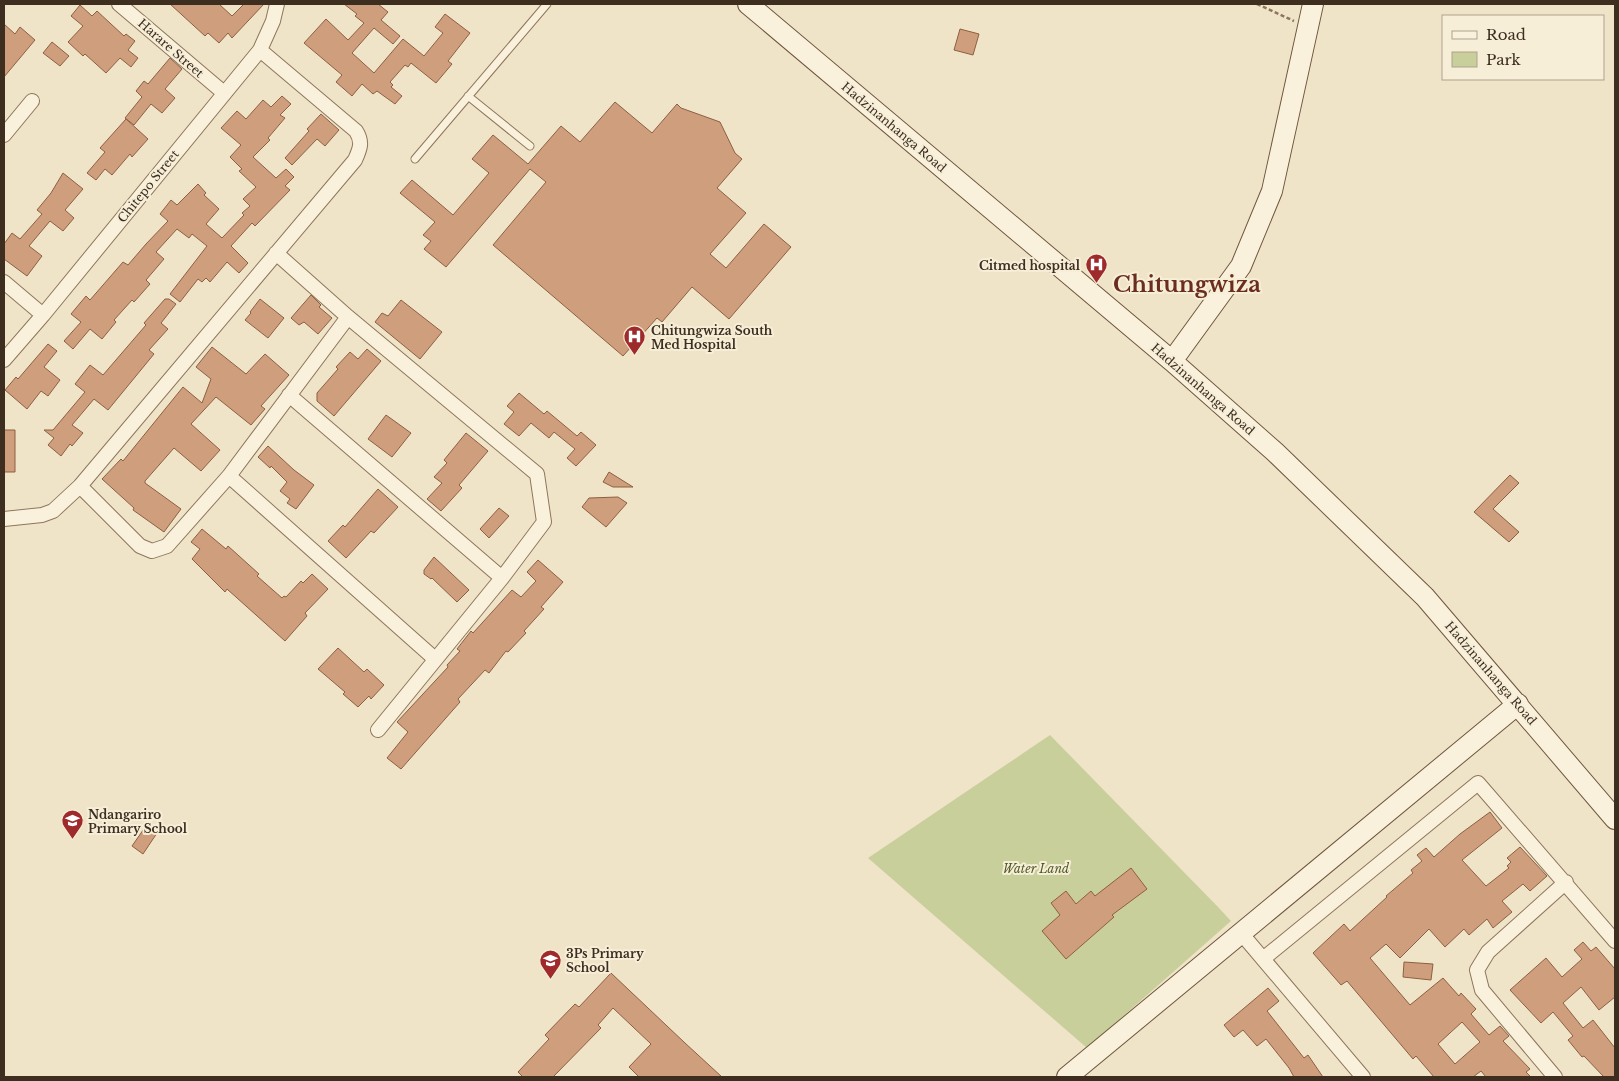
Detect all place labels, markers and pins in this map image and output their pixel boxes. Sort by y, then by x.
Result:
hospital icon: Citmed hospital [1084,253,1108,284]
place label: Citmed hospital [979,258,1081,273]
place label: Chitungwiza South Med Hospital [651,323,773,352]
hospital icon: Chitungwiza South Med Hospital [623,325,647,356]
place label: Ndangariro Primary School [88,807,188,836]
school or university icon: Ndangariro Primary School [60,809,84,840]
place label: 3Ps Primary School [566,946,644,975]
school or university icon: 3Ps Primary School [538,948,562,979]

